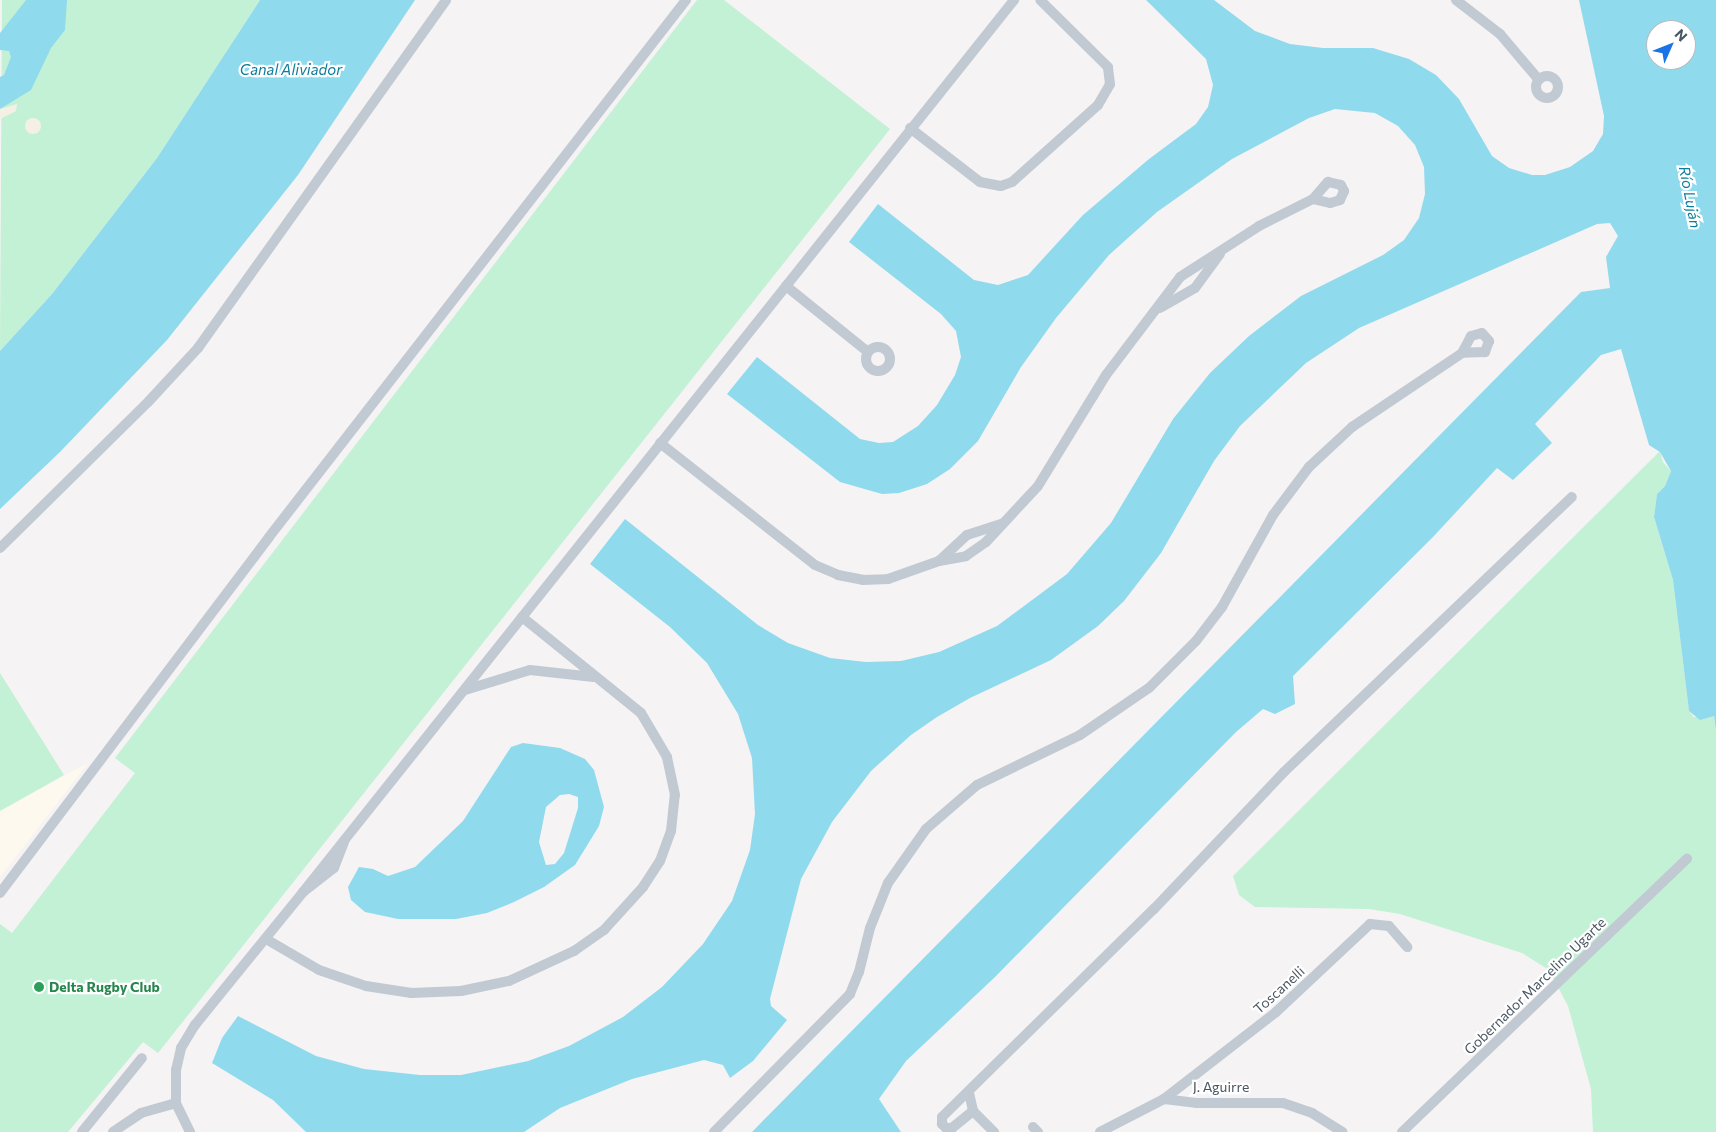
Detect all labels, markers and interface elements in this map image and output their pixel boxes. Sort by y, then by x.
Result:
north arrow [1646,20,1696,70]
text: N [1672,25,1691,45]
water label: Canal Aliviador [240,61,342,79]
water label: Río Luján [1675,164,1705,230]
street label: Gobernador Marcelino Ugarte [1461,914,1609,1058]
street label: Toscanelli [1250,963,1308,1017]
place label: Delta Rugby Club [49,979,160,995]
marker: Delta Rugby Club [33,981,45,993]
street label: J. Aguirre [1193,1079,1249,1095]

